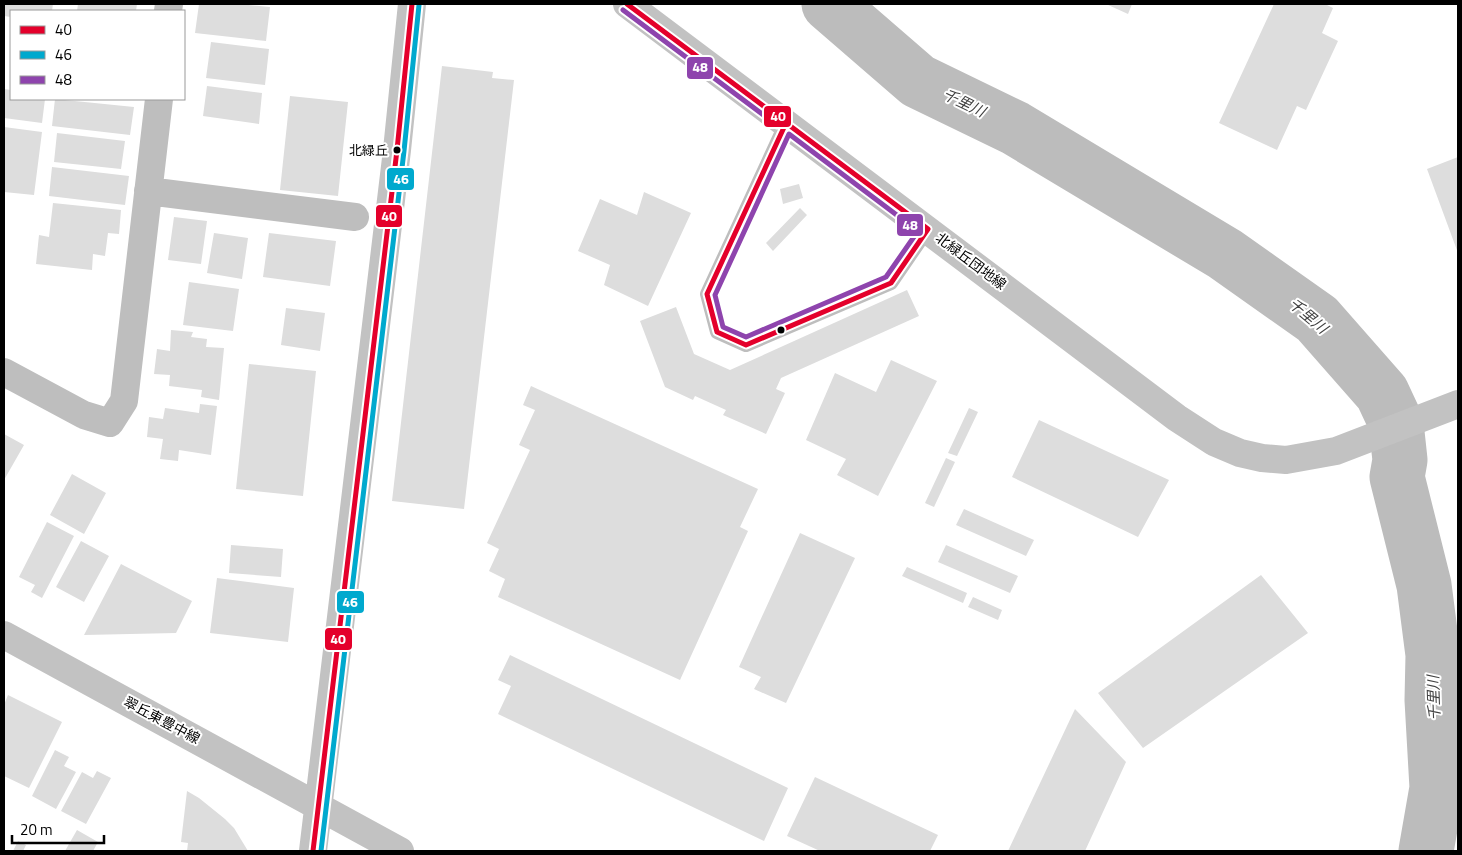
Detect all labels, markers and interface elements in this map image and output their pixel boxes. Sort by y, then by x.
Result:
legend [10,10,185,100]
text: 40 [55,18,72,41]
text: 46 [55,43,72,66]
line badge: 48 [686,56,714,80]
text: 48 [692,56,708,77]
text: 48 [55,68,72,91]
water label: 千里川 [939,82,991,124]
line badge: 40 [763,105,792,128]
text: 40 [770,105,786,126]
place label: 北緑丘 [349,140,388,160]
marker: 北緑丘 [392,145,402,155]
line badge: 46 [386,167,415,191]
text: 46 [393,168,409,189]
line badge: 40 [375,204,403,228]
text: 40 [381,205,397,226]
line badge: 48 [896,213,924,237]
text: 48 [902,214,918,235]
street label: 北緑丘団地線 [931,227,1011,294]
water label: 千里川 [1284,292,1334,340]
unlabelled marker [776,325,786,335]
line badge: 46 [336,590,365,614]
text: 46 [342,591,358,612]
line badge: 40 [324,627,353,651]
text: 40 [330,628,346,649]
water label: 千里川 [1421,673,1446,721]
street label: 翠丘東豊中線 [120,691,204,749]
scale bar [12,812,105,844]
text: 20 m [20,818,53,841]

